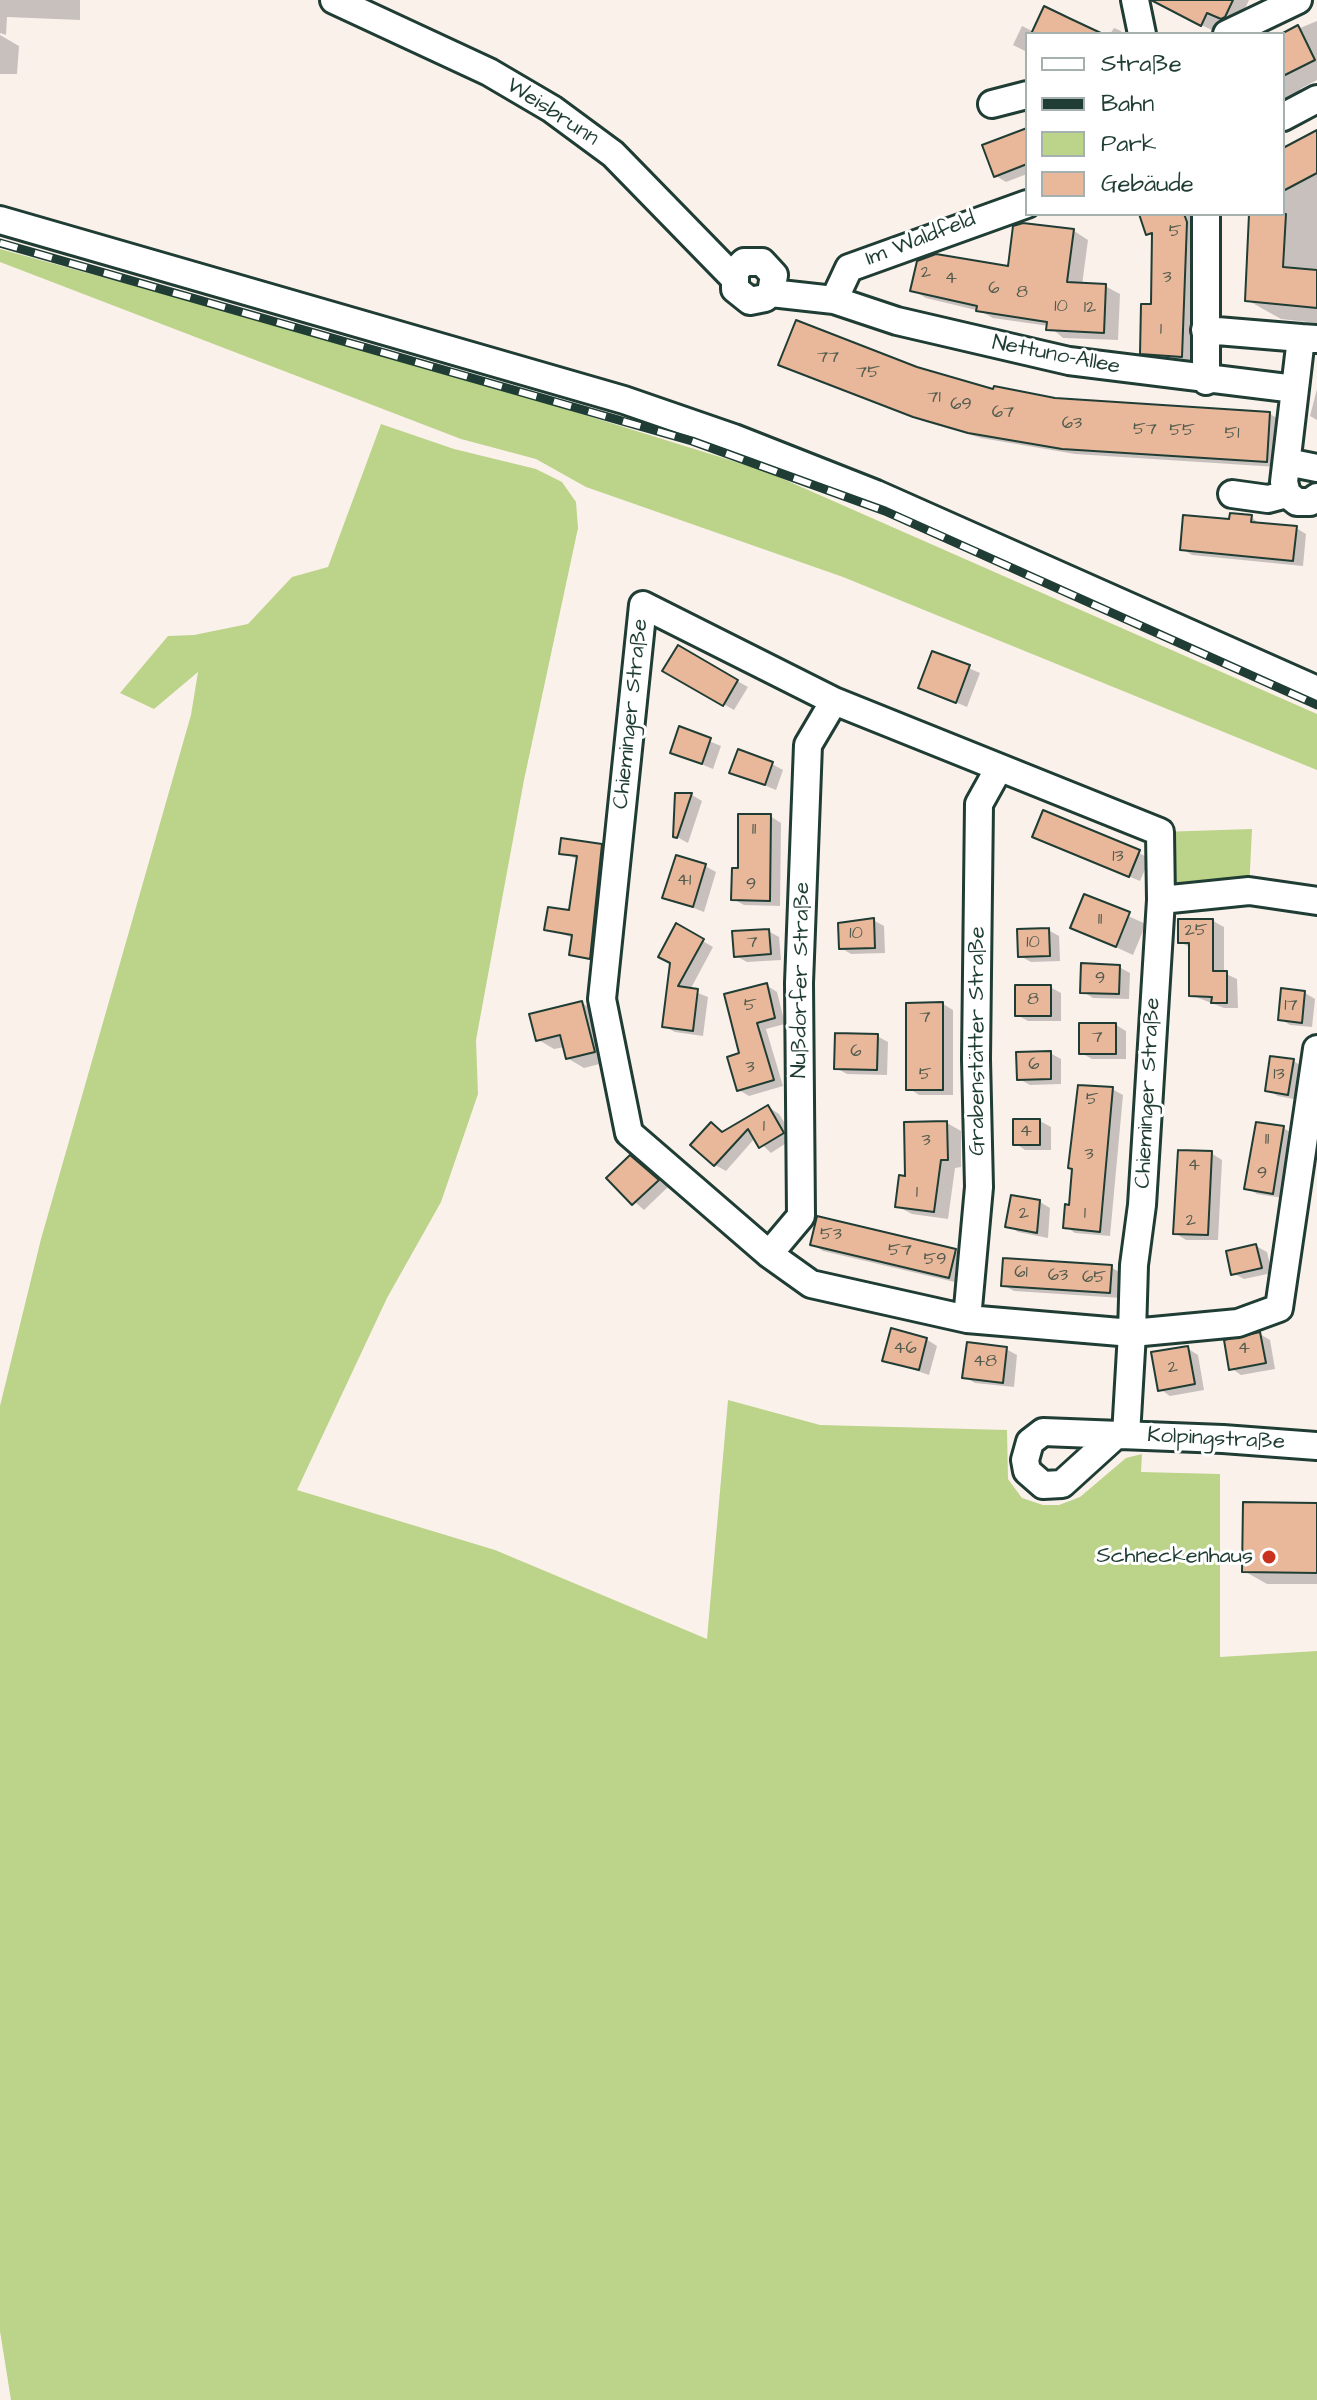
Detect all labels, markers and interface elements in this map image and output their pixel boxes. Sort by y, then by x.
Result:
legend [1025,32,1285,216]
text: Straße [1101,47,1182,81]
street label: Weisbrunn [501,73,603,153]
text: Bahn [1101,87,1154,121]
text: Park [1101,127,1157,161]
text: Gebäude [1101,167,1194,201]
street label: Im Waldfeld [862,207,980,273]
house number: 5 [1169,221,1181,243]
house number: 2 [921,262,931,284]
house number: 3 [1162,267,1172,289]
house number: 4 [945,268,957,290]
house number: 6 [988,278,1000,300]
house number: 8 [1016,282,1028,304]
house number: 10 [1054,296,1068,318]
house number: 12 [1084,297,1096,319]
house number: 1 [1160,319,1162,341]
street label: Nettuno-Allee [990,331,1122,381]
house number: 77 [817,347,839,369]
house number: 75 [856,362,880,384]
house number: 71 [927,387,941,409]
house number: 69 [950,394,972,416]
house number: 67 [992,402,1014,424]
house number: 63 [1062,413,1082,435]
house number: 57 [1133,419,1157,441]
house number: 55 [1169,420,1195,442]
house number: 51 [1224,423,1240,445]
street label: Chieminger Straße [609,618,655,810]
house number: 11 [752,819,756,841]
house number: 13 [1112,846,1124,868]
house number: 41 [677,870,691,892]
house number: 9 [746,874,756,896]
street label: Nußdorfer Straße [787,882,817,1078]
house number: 11 [1098,909,1102,931]
house number: 25 [1184,920,1208,942]
house number: 10 [849,923,863,945]
street label: Grabenstätter Straße [965,926,991,1156]
house number: 7 [746,932,758,954]
house number: 10 [1026,932,1040,954]
house number: 9 [1095,968,1105,990]
house number: 8 [1027,989,1039,1011]
house number: 5 [744,995,756,1017]
house number: 17 [1284,995,1298,1017]
street label: Chieminger Straße [1131,997,1167,1189]
house number: 7 [919,1007,931,1029]
house number: 7 [1091,1027,1103,1049]
house number: 6 [850,1041,862,1063]
house number: 6 [1028,1054,1040,1076]
house number: 3 [745,1057,755,1079]
house number: 5 [919,1064,931,1086]
house number: 13 [1273,1064,1285,1086]
house number: 5 [1086,1089,1098,1111]
house number: 1 [763,1116,765,1138]
house number: 4 [1020,1121,1032,1143]
house number: 11 [1265,1129,1269,1151]
house number: 3 [921,1130,931,1152]
house number: 3 [1084,1144,1094,1166]
house number: 4 [1188,1155,1200,1177]
house number: 9 [1257,1163,1267,1185]
house number: 1 [916,1182,918,1204]
house number: 2 [1019,1203,1029,1225]
house number: 1 [1084,1203,1086,1225]
house number: 2 [1186,1210,1196,1232]
house number: 53 [820,1224,842,1246]
house number: 57 [888,1240,912,1262]
house number: 59 [924,1249,946,1271]
house number: 61 [1014,1262,1028,1284]
house number: 63 [1048,1265,1068,1287]
house number: 65 [1082,1267,1106,1289]
house number: 46 [893,1338,917,1360]
house number: 4 [1238,1338,1250,1360]
house number: 48 [973,1351,997,1373]
house number: 2 [1168,1357,1178,1379]
street label: Kolpingstraße [1146,1423,1286,1457]
place label: Schneckenhaus [1097,1544,1253,1570]
marker: Schneckenhaus [1260,1548,1278,1566]

